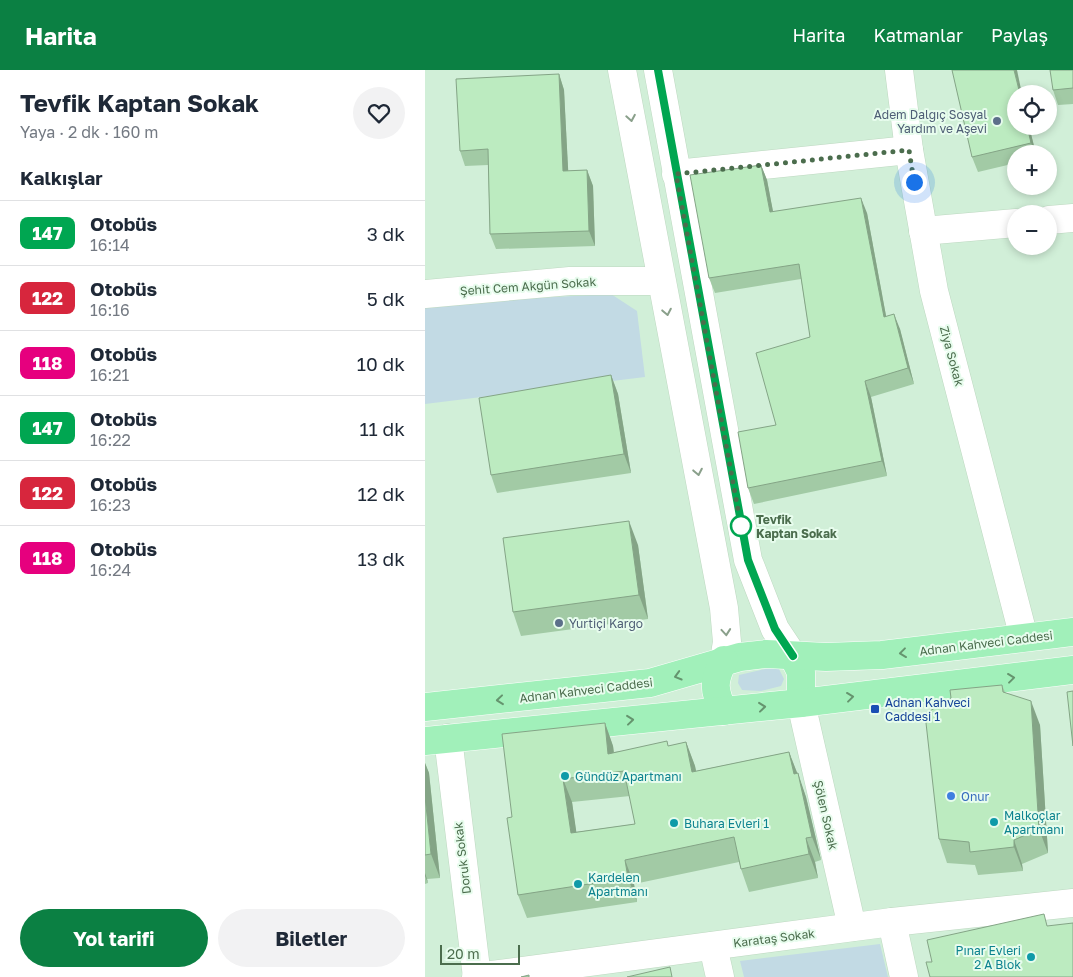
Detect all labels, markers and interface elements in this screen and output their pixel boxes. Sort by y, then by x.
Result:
text: Harita [25,21,97,50]
text: Harita [792,24,845,46]
text: Katmanlar [873,24,963,46]
text: Paylaş [991,24,1048,46]
map controls [1007,85,1057,255]
button: locate [1007,85,1057,135]
button: heart [353,87,405,139]
text: Tevfik Kaptan Sokak [20,88,259,117]
place label: Adem Dalgıç Sosyal Yardım ve Aşevi [874,107,987,136]
one-way arrow [626,114,636,122]
marker: Adem Dalgıç Sosyal Yardım ve Aşevi [991,115,1003,127]
text: Yaya · 2 dk · 160 m [20,122,158,142]
button: + [1007,145,1057,195]
text: Kalkışlar [20,166,103,189]
your location [902,170,927,195]
button: − [1007,205,1057,255]
text: Otobüs [90,212,157,235]
text: 147 [32,222,63,244]
text: 3 dk [367,222,405,245]
text: 16:14 [90,235,130,255]
street label: Şehit Cem Akgün Sokak [459,274,597,298]
text: Otobüs [90,277,157,300]
text: 122 [32,287,63,309]
text: 5 dk [367,287,405,310]
text: 16:16 [90,300,130,320]
one-way arrow [661,308,672,317]
street label: Ziya Sokak [937,324,967,388]
text: Otobüs [90,342,157,365]
text: 118 [32,352,63,374]
text: 10 dk [357,352,405,375]
text: 16:21 [90,365,129,385]
text: Otobüs [90,407,157,430]
text: 147 [32,417,63,439]
text: 11 dk [359,417,405,440]
text: 16:22 [90,430,131,450]
one-way arrow [692,467,702,476]
text: Otobüs [90,472,157,495]
text: 122 [32,482,63,504]
text: 12 dk [358,482,405,505]
text: 16:23 [90,495,131,515]
place label: Tevfik Kaptan Sokak [756,512,837,541]
marker: Tevfik Kaptan Sokak [730,515,752,537]
text: Otobüs [90,537,157,560]
text: 118 [32,547,63,569]
text: 13 dk [357,547,405,570]
text: 16:24 [90,560,131,580]
place label: Yurtiçi Kargo [569,616,643,631]
marker: Yurtiçi Kargo [553,617,565,629]
street label: Adnan Kahveci Caddesi [918,627,1054,659]
one-way arrow [720,628,731,636]
one-way arrow [899,647,907,658]
one-way arrow [674,670,682,680]
one-way arrow [1007,673,1015,684]
street label: Adnan Kahveci Caddesi [518,674,654,706]
one-way arrow [845,693,854,703]
one-way arrow [495,694,503,705]
place label: Adnan Kahveci Caddesi 1 [885,695,970,724]
one-way arrow [759,702,767,713]
marker: Adnan Kahveci Caddesi 1 [869,703,881,715]
one-way arrow [626,715,634,726]
place label: Gündüz Apartmanı [575,769,682,784]
marker: Gündüz Apartmanı [559,770,571,782]
street label: Şölen Sokak [811,779,841,852]
place label: Onur [961,789,990,804]
marker: Onur [945,790,957,802]
place label: Malkoçlar Apartmanı [1004,808,1064,837]
place label: Buhara Evleri 1 [684,816,769,831]
marker: Malkoçlar Apartmanı [988,816,1000,828]
marker: Buhara Evleri 1 [668,817,680,829]
street label: Doruk Sokak [450,821,474,895]
place label: Kardelen Apartmanı [588,870,648,899]
marker: Kardelen Apartmanı [572,878,584,890]
button: Yol tarifi [20,909,208,967]
button: Biletler [218,909,405,967]
street label: Karataş Sokak [732,926,816,950]
scale bar [440,942,520,965]
place label: Pınar Evleri 2 A Blok [956,943,1021,972]
text: 20 m [447,945,480,962]
marker: Pınar Evleri 2 A Blok [1025,951,1037,963]

